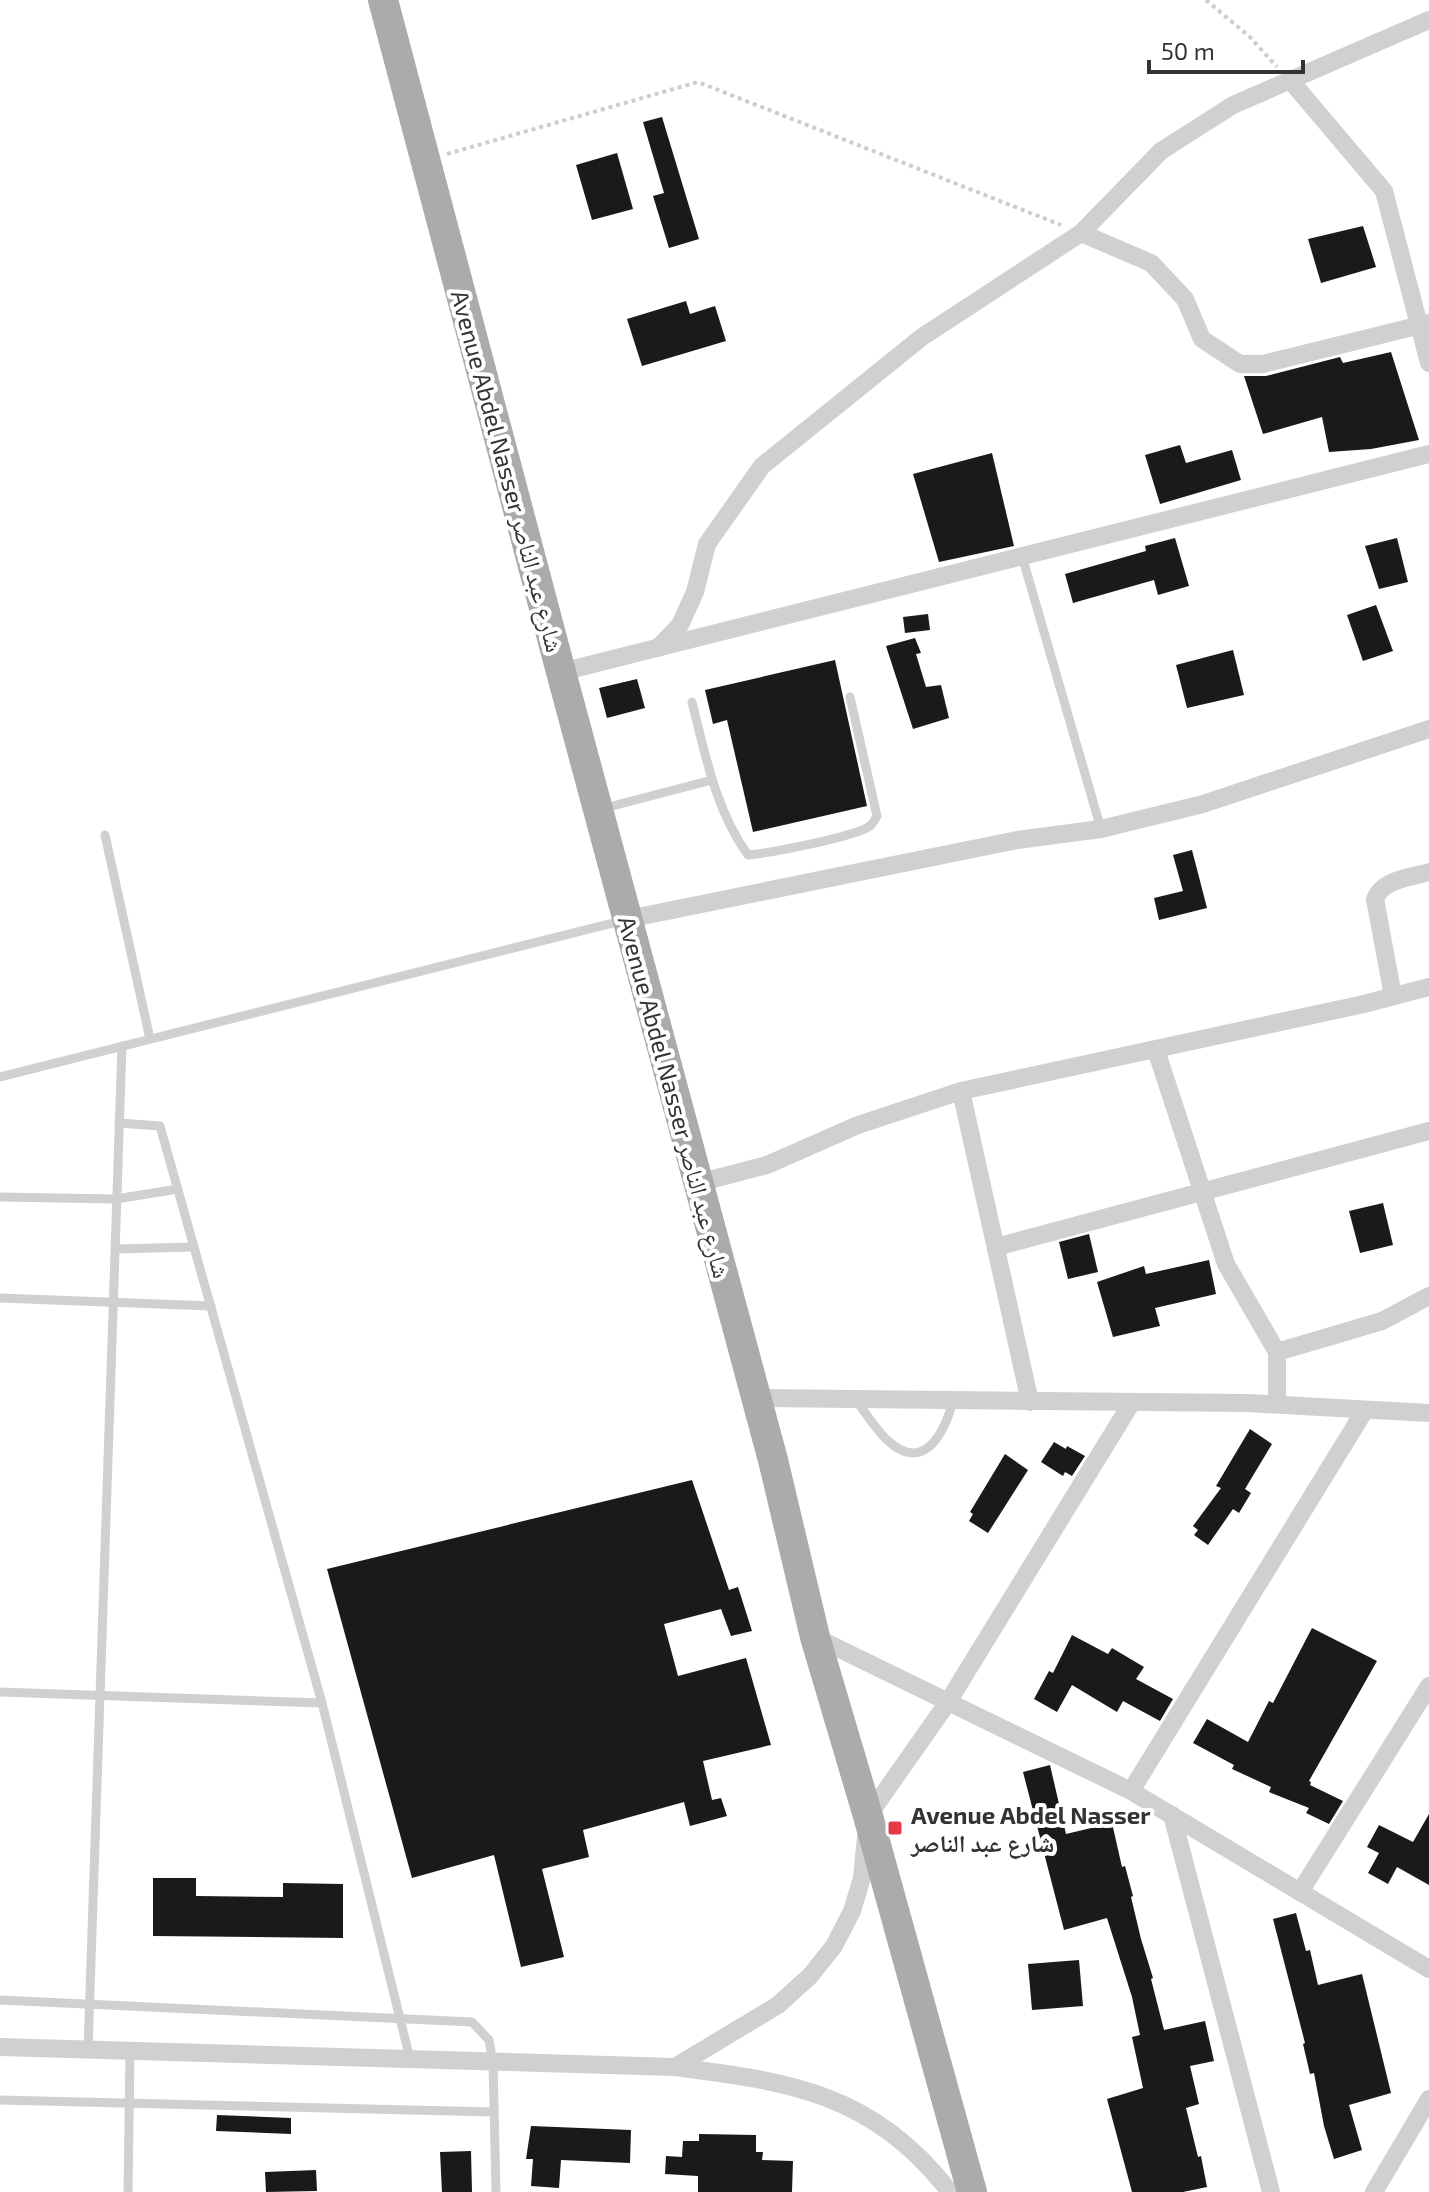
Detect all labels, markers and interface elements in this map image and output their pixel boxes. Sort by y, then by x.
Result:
scale bar [1149,24,1303,74]
text: 50 m [1161,36,1215,65]
street label: Avenue Abdel Nasser شارع عبد الناصر [444,287,570,656]
street label: Avenue Abdel Nasser شارع عبد الناصر [611,913,737,1282]
place label: Avenue Abdel Nasser شارع عبد الناصر [910,1800,1151,1859]
marker: Avenue Abdel Nasser شارع عبد الناصر [886,1819,904,1837]

